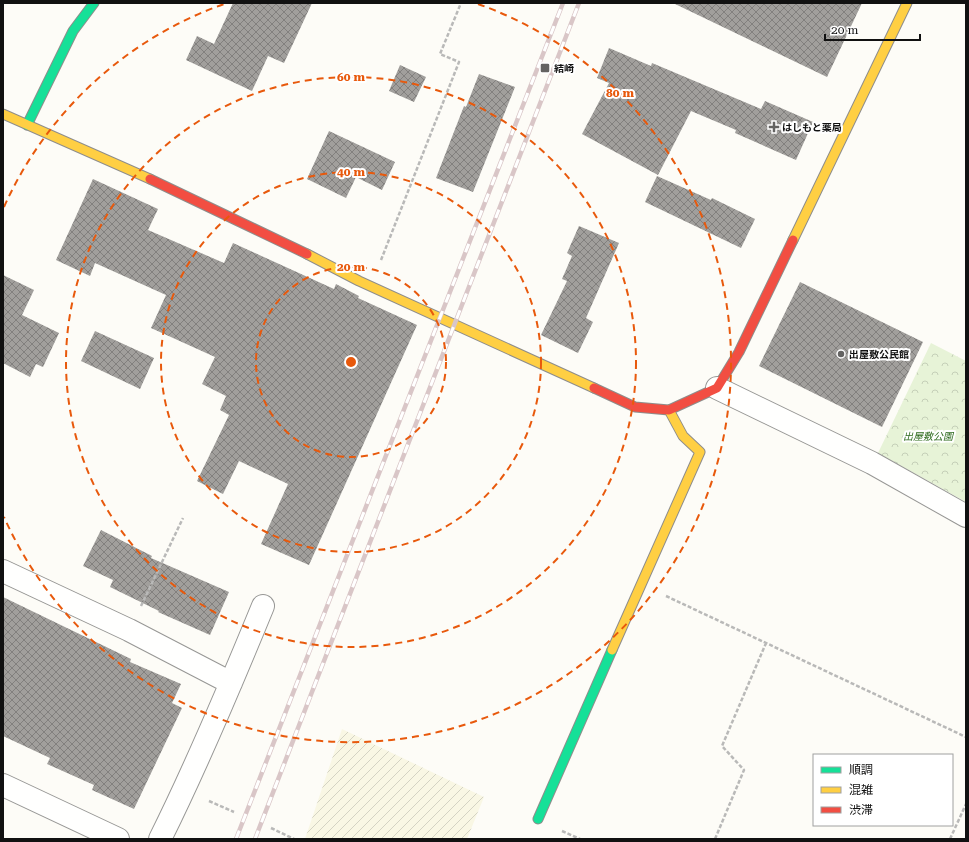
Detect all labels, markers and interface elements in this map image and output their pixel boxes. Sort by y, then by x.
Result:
scale bar [825,16,920,42]
text: 20 m [831,23,858,37]
marker: 結崎 [539,62,551,74]
place label: 結崎 [554,63,574,74]
text: 60 m [337,70,365,84]
text: 80 m [606,86,634,100]
marker: はしもと薬局 [769,122,779,132]
place label: はしもと薬局 [782,122,842,133]
text: 40 m [337,165,365,179]
text: 20 m [337,260,365,274]
marker: 出屋敷公民館 [836,349,846,359]
place label: 出屋敷公民館 [849,349,909,360]
centre of rings [344,355,358,369]
park label: 出屋敷公園 [903,431,955,442]
legend [813,754,953,826]
text: 順調 [849,763,873,777]
text: 混雑 [849,783,873,797]
text: 渋滞 [849,803,873,817]

